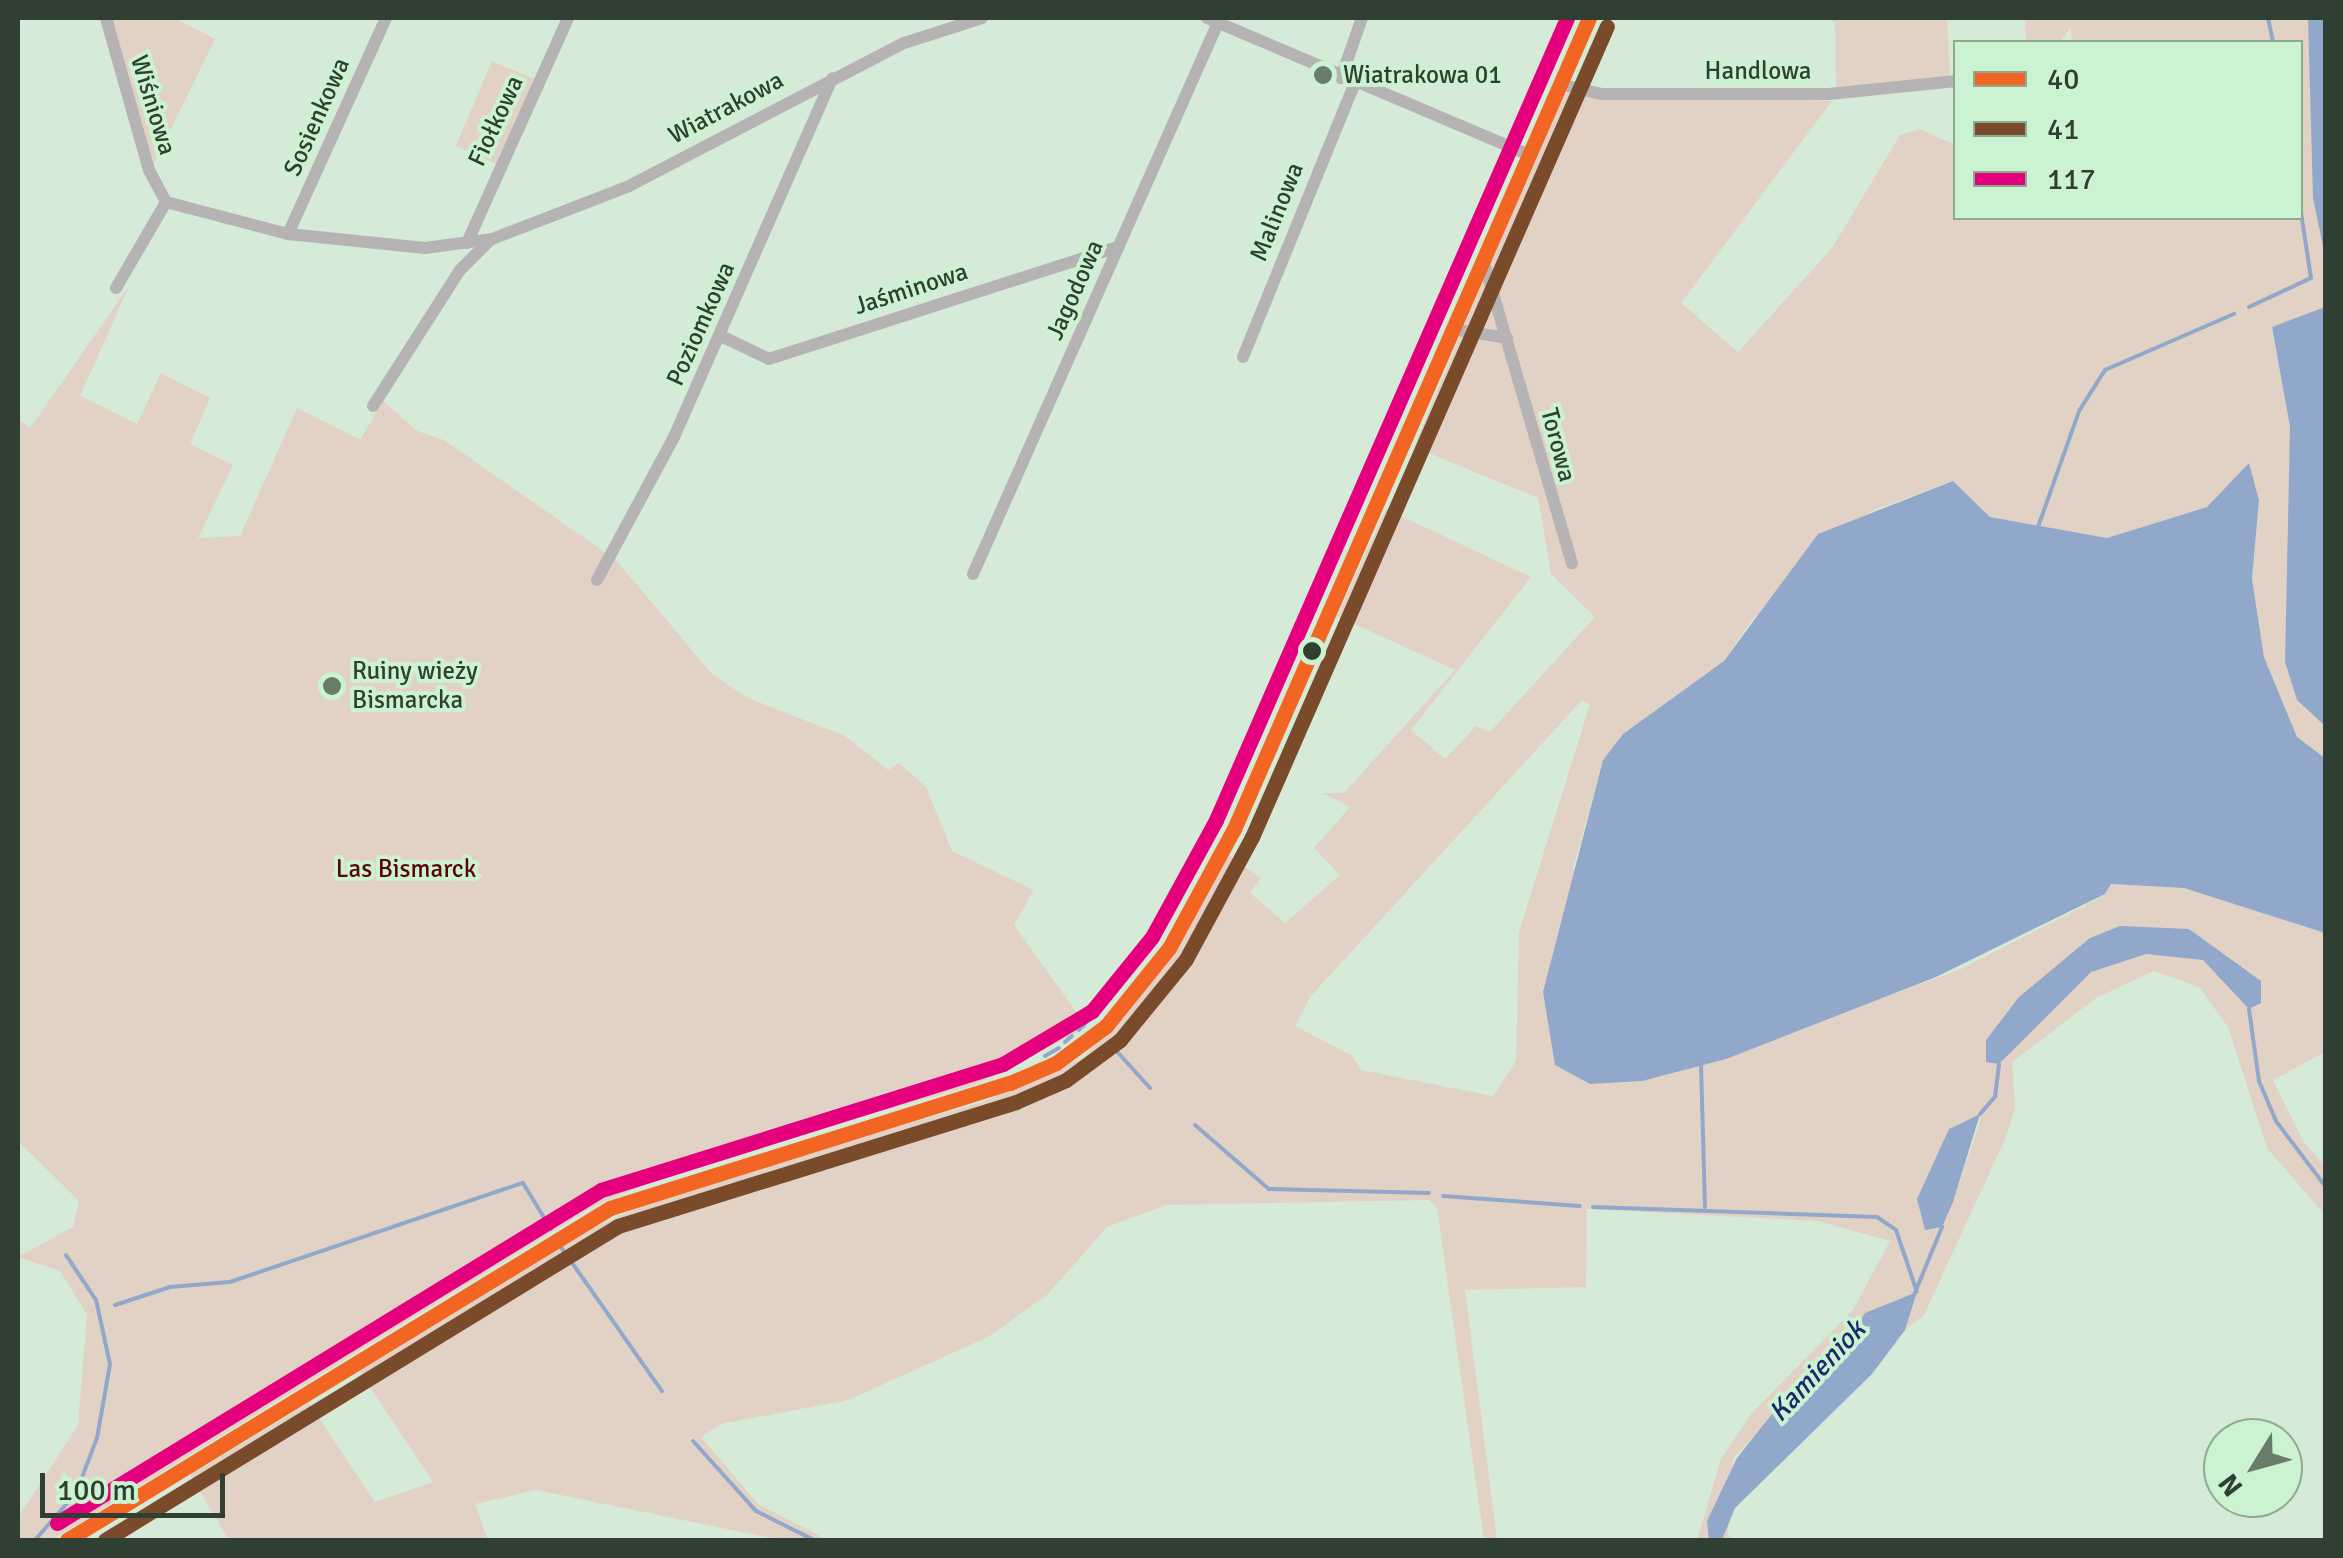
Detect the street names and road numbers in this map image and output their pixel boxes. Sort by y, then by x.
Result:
street label: Wiśniowa [124,52,182,158]
street label: Sosienkowa [278,53,356,181]
street label: Handlowa [1705,56,1811,86]
street label: Wiatrakowa [663,65,789,151]
street label: Fiołkowa [462,71,530,171]
street label: Malinowa [1244,158,1310,266]
street label: Jagodowa [1040,236,1110,344]
street label: Poziomkowa [660,257,742,391]
street label: Jaśminowa [850,257,972,321]
street label: Torowa [1534,405,1582,485]

